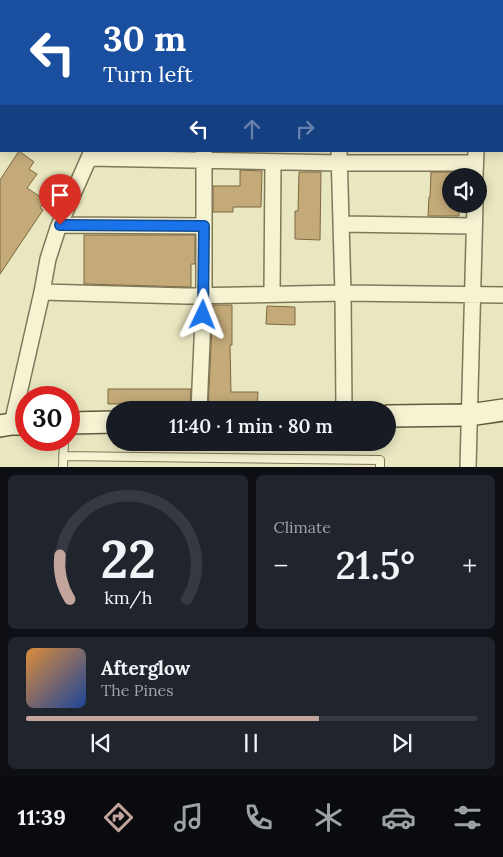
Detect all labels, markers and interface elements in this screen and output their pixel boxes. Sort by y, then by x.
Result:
text: 30 m [103,16,186,61]
icon: left [20,20,85,85]
text: Turn left [103,60,193,88]
icon: left [185,115,213,143]
icon: ahead [238,115,266,143]
icon: right [291,115,319,143]
map controls [442,168,487,213]
button: sound [442,168,487,213]
pin [39,174,81,225]
icon: arrive [46,181,74,209]
position arrow [176,288,228,340]
speed limit sign: 30 [15,386,80,451]
text: 11:40 · 1 min · 80 m [169,414,333,438]
text: Climate [274,517,331,537]
text: 22 [100,526,155,592]
text: 21.5° [335,541,415,589]
text: − [274,548,288,584]
text: + [462,548,477,584]
text: km/h [104,586,152,609]
text: Afterglow [101,656,190,680]
text: The Pines [101,680,174,700]
icon: previous [87,729,115,757]
icon: pause [237,729,265,757]
icon: next [388,729,416,757]
icon: directions [101,800,136,835]
icon: music [171,800,206,835]
icon: phone [241,800,276,835]
icon: climate [311,800,346,835]
icon: car [381,800,416,835]
icon: filters [450,800,485,835]
text: 11:39 [17,803,66,831]

